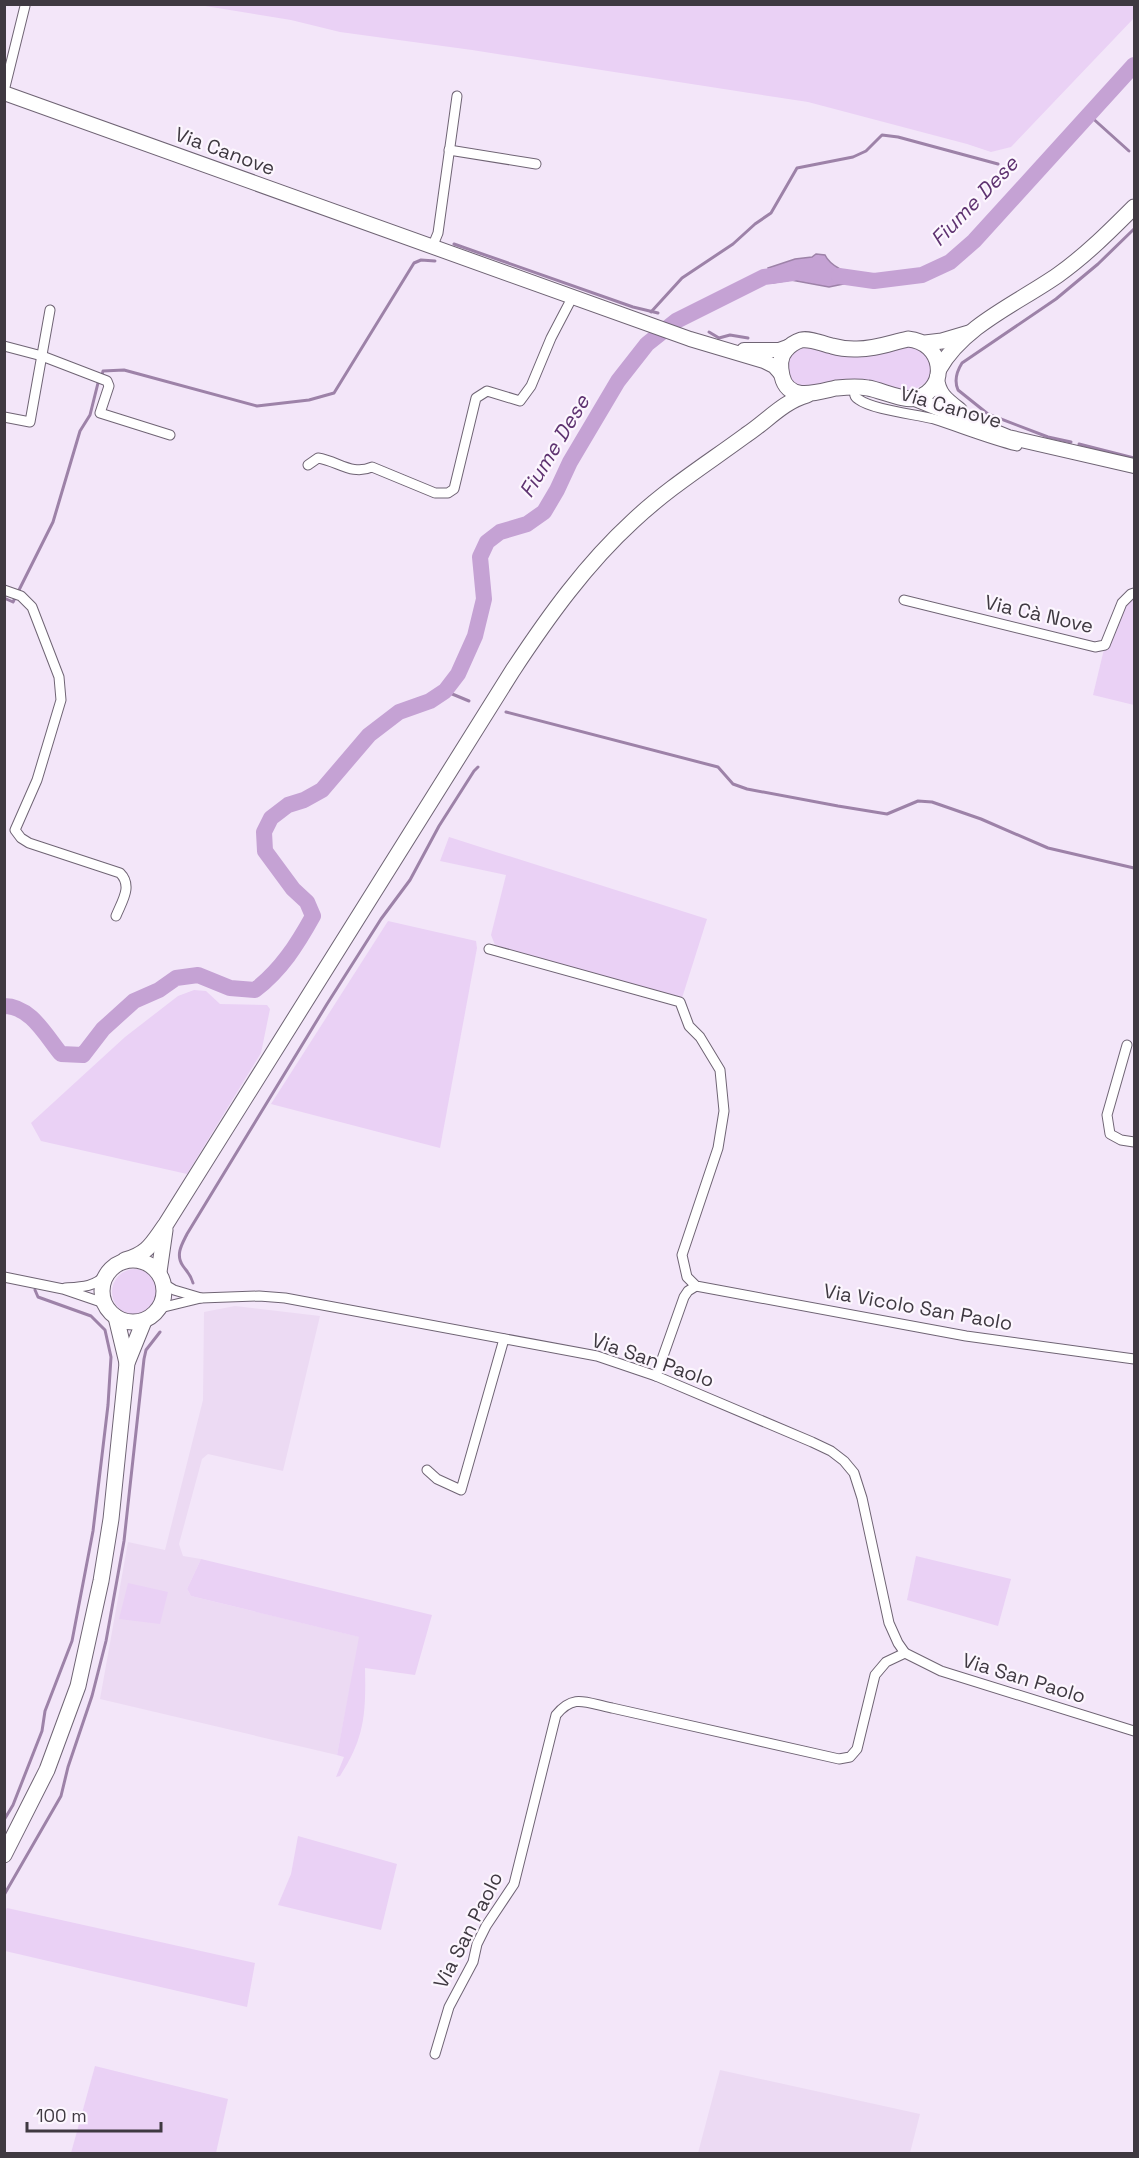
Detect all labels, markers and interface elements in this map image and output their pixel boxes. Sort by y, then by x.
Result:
street label: Via Canove [171,121,279,181]
water label: Fiume Dese [924,149,1025,252]
street label: Via Canove [897,380,1005,434]
water label: Fiume Dese [513,388,596,502]
street label: Via Cà Nove [982,589,1096,639]
street label: Via Vicolo San Paolo [821,1278,1015,1336]
street label: Via San Paolo [588,1327,718,1393]
street label: Via San Paolo [959,1647,1089,1709]
street label: Via San Paolo [427,1867,509,1993]
scale bar [27,2095,160,2133]
text: 100 m [36,2104,87,2127]

